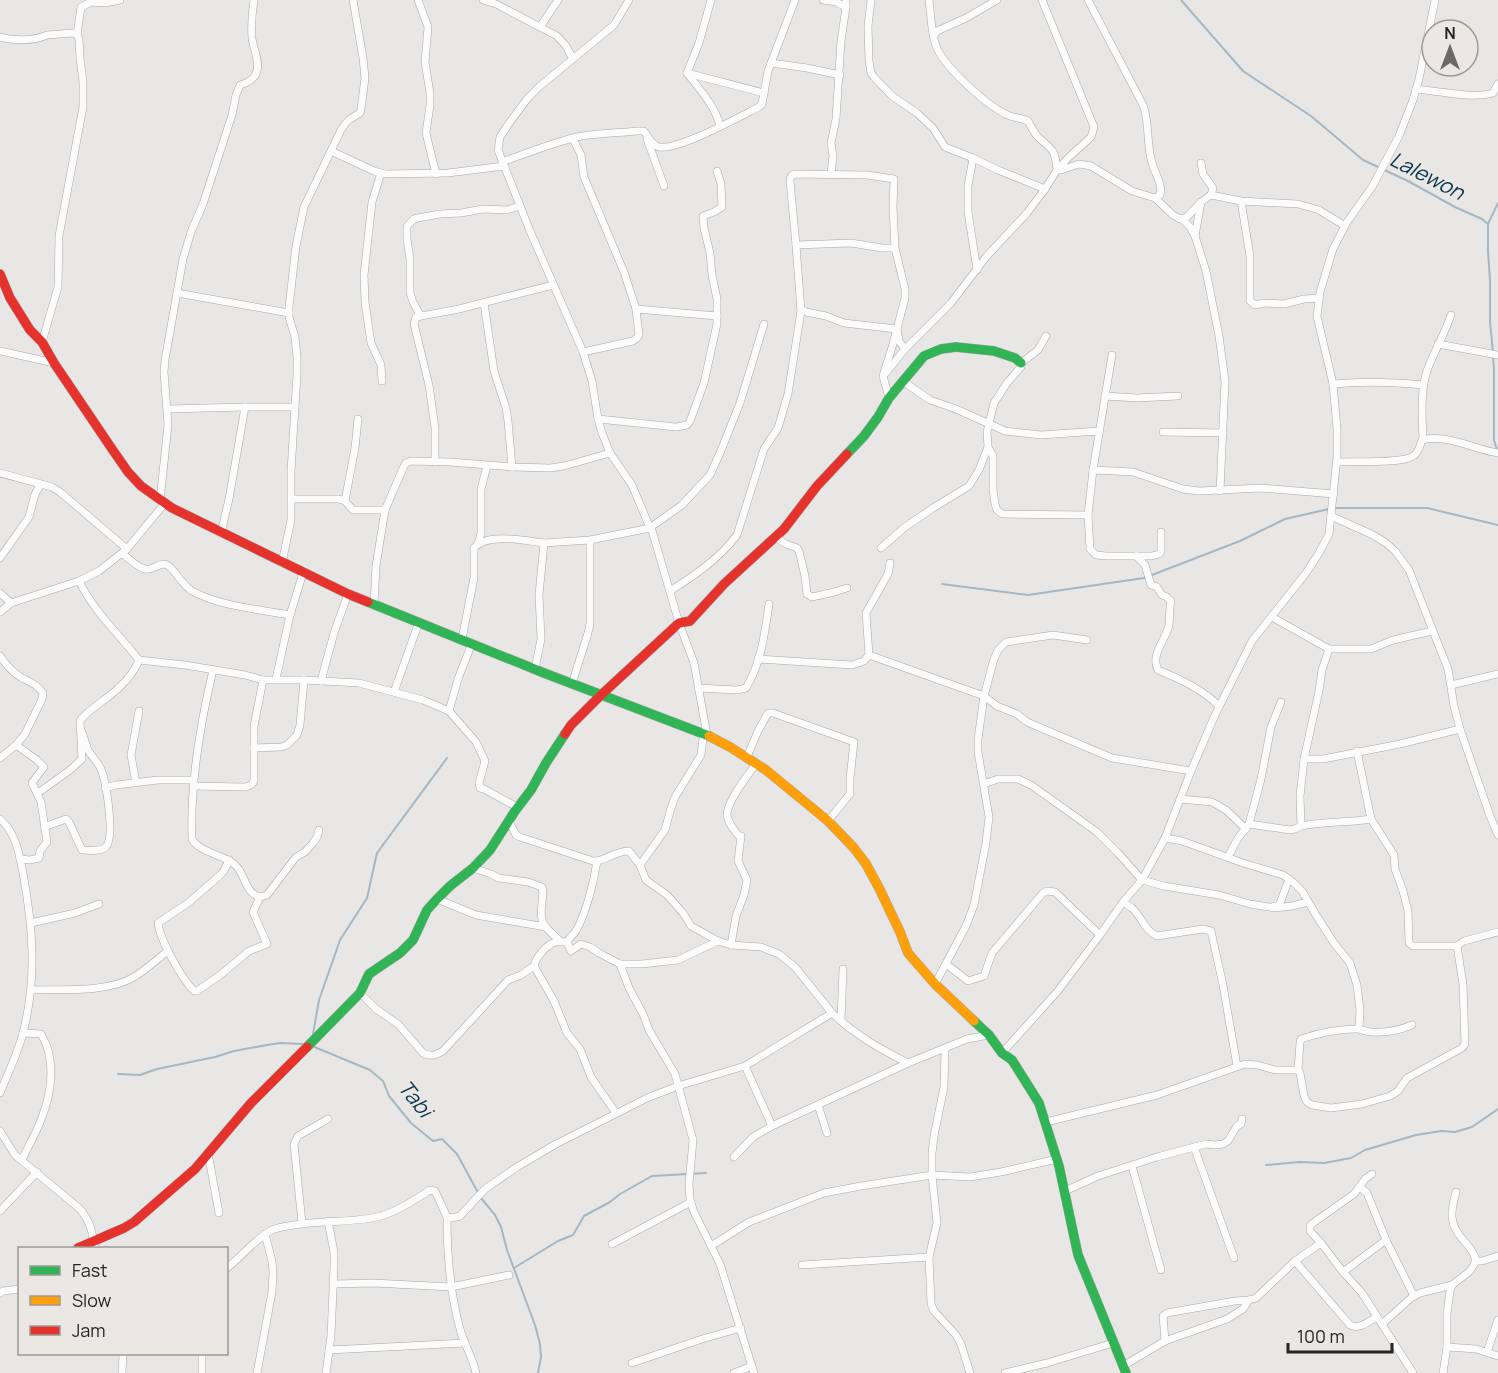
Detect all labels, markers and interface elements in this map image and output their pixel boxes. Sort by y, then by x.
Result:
north arrow [1420,18,1480,78]
text: N [1444,22,1456,44]
water label: Lalewon [1386,145,1471,206]
water label: Tabi [392,1074,441,1125]
legend [18,1247,228,1355]
text: Fast [72,1258,107,1282]
text: Slow [72,1288,112,1312]
scale bar [1288,1316,1392,1354]
text: Jam [72,1318,106,1342]
text: 100 m [1297,1324,1345,1348]

